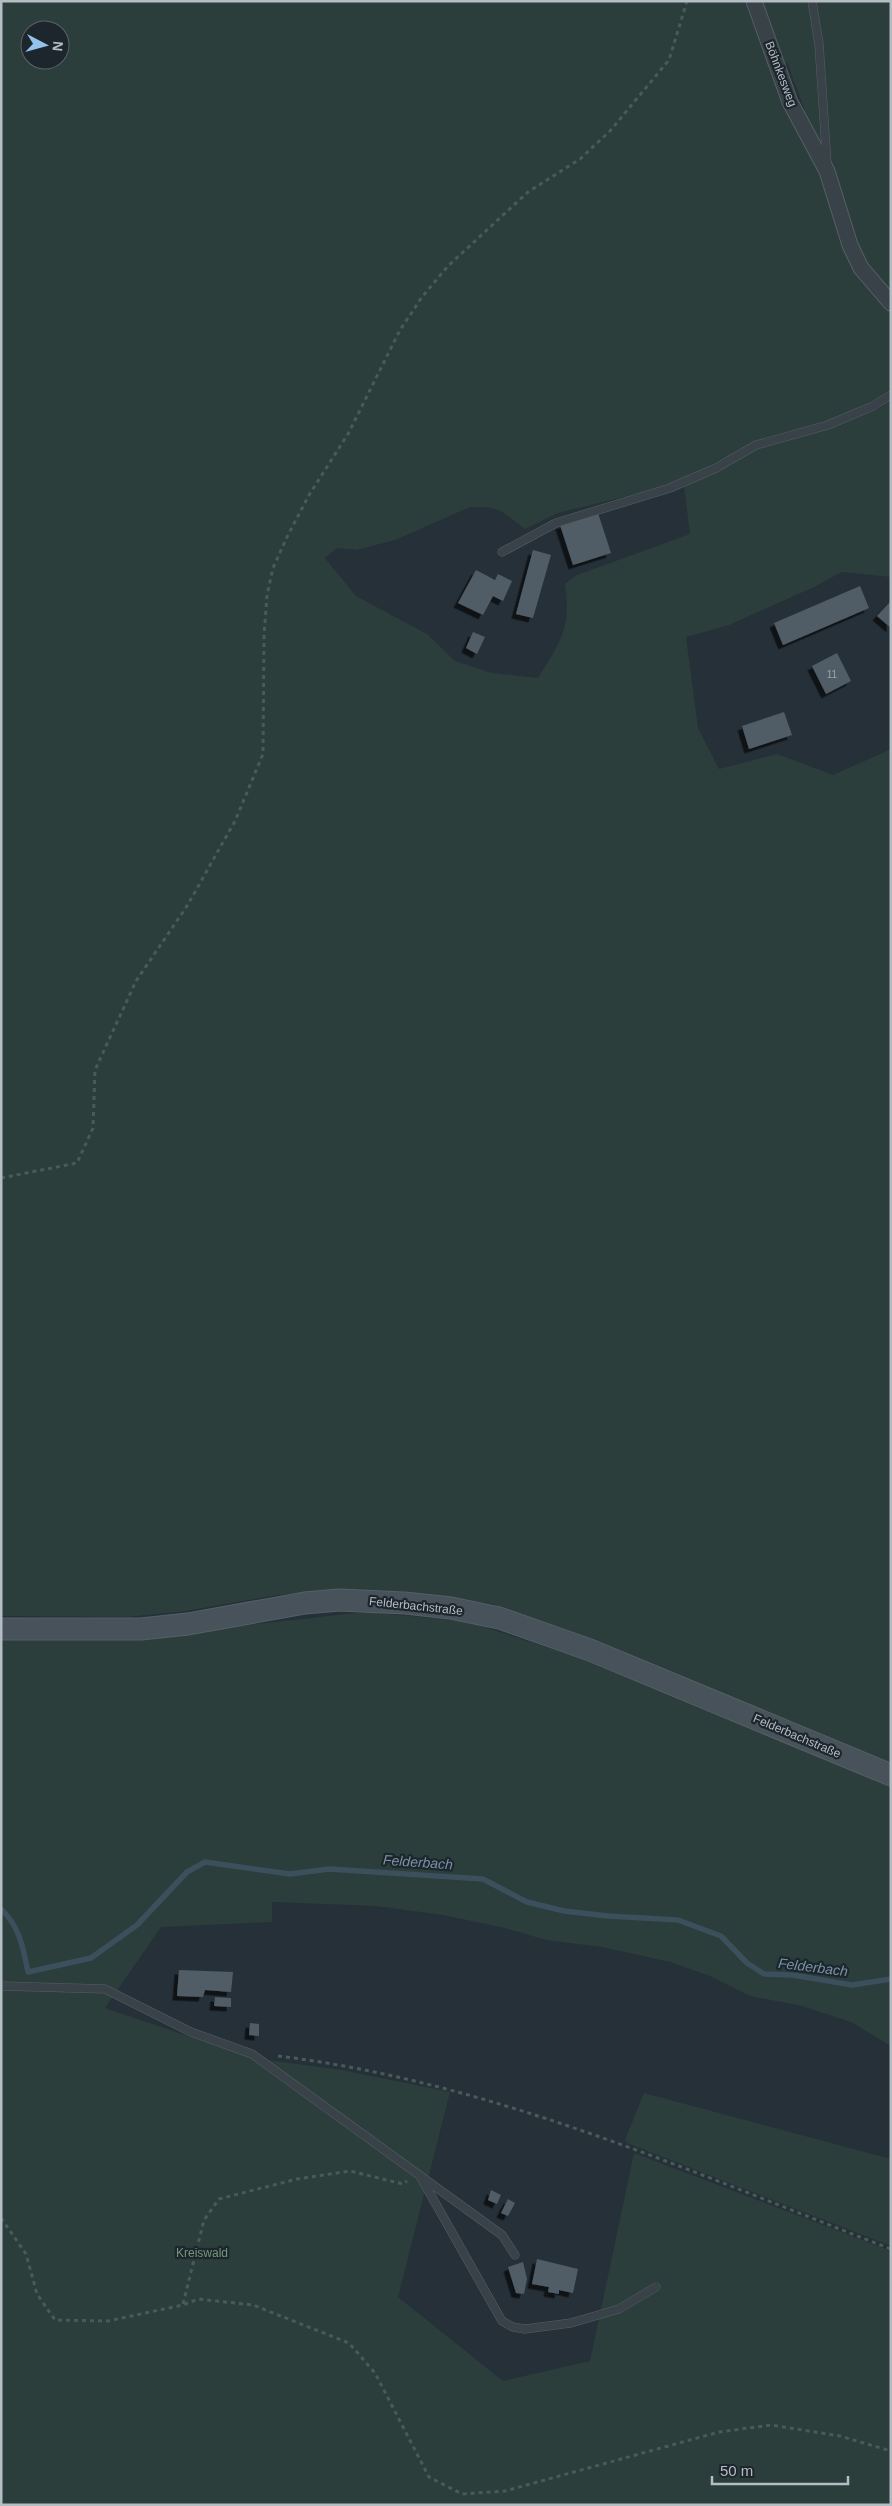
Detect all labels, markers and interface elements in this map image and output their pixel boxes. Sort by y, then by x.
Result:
north arrow [20,20,70,70]
street label: Böhnkesweg [762,39,800,109]
text: N [49,40,66,52]
house number: 11 [827,669,838,680]
street label: Felderbachstraße [369,1594,464,1618]
street label: Felderbachstraße [751,1711,843,1761]
water label: Felderbach [383,1852,454,1872]
water label: Felderbach [777,1955,849,1979]
park label: Kreiswald [176,2246,228,2260]
scale bar [712,2454,848,2486]
text: 50 m [720,2462,753,2479]

